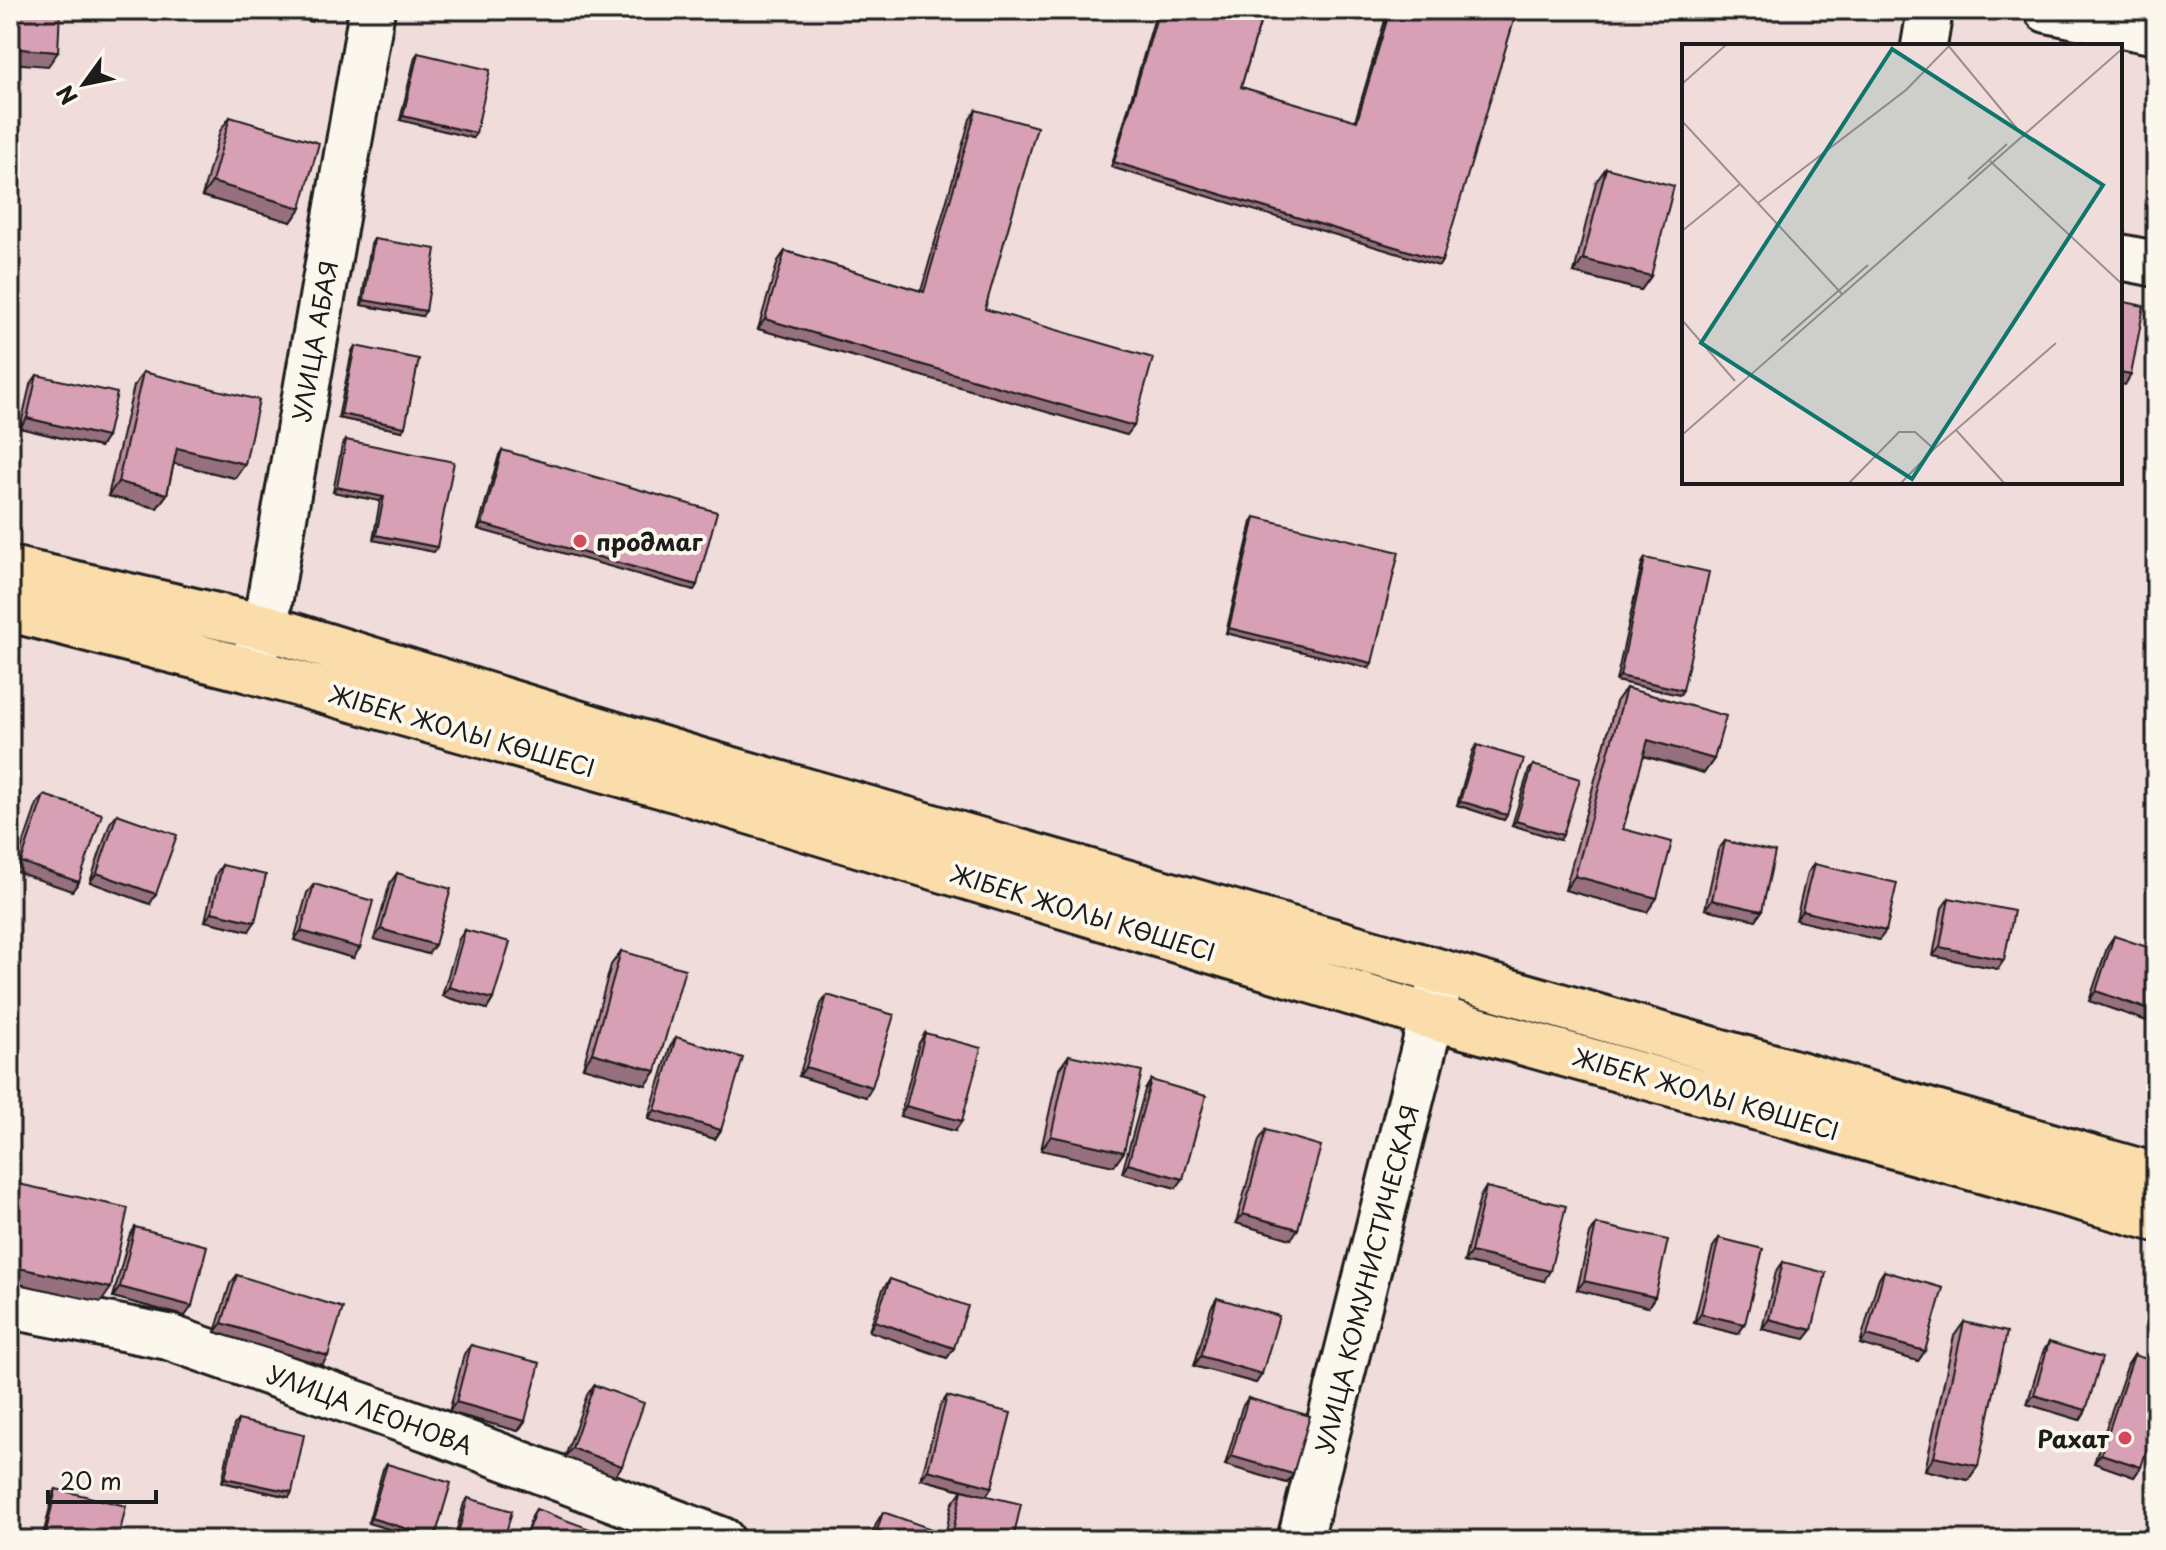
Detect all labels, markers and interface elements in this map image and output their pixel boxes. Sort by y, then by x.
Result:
north arrow [44,44,124,124]
inset map [1682,44,2122,484]
text: N [47,79,85,112]
street label: УЛИЦА АБАЯ [282,258,346,424]
place label: продмаг [596,523,703,559]
marker: продмаг [571,532,589,550]
street label: ЖІБЕК ЖОЛЫ КӨШЕСІ [325,675,599,785]
street label: ЖІБЕК ЖОЛЫ КӨШЕСІ [946,855,1220,969]
street label: ЖІБЕК ЖОЛЫ КӨШЕСІ [1569,1038,1843,1148]
street label: УЛИЦА КОМУНИСТИЧЕСКАЯ [1305,1101,1427,1457]
street label: УЛИЦА ЛЕОНОВА [262,1355,478,1463]
place label: Рахат [2037,1420,2110,1456]
marker: Рахат [2116,1429,2134,1447]
scale bar [48,1454,156,1504]
text: 20 m [60,1462,122,1498]

